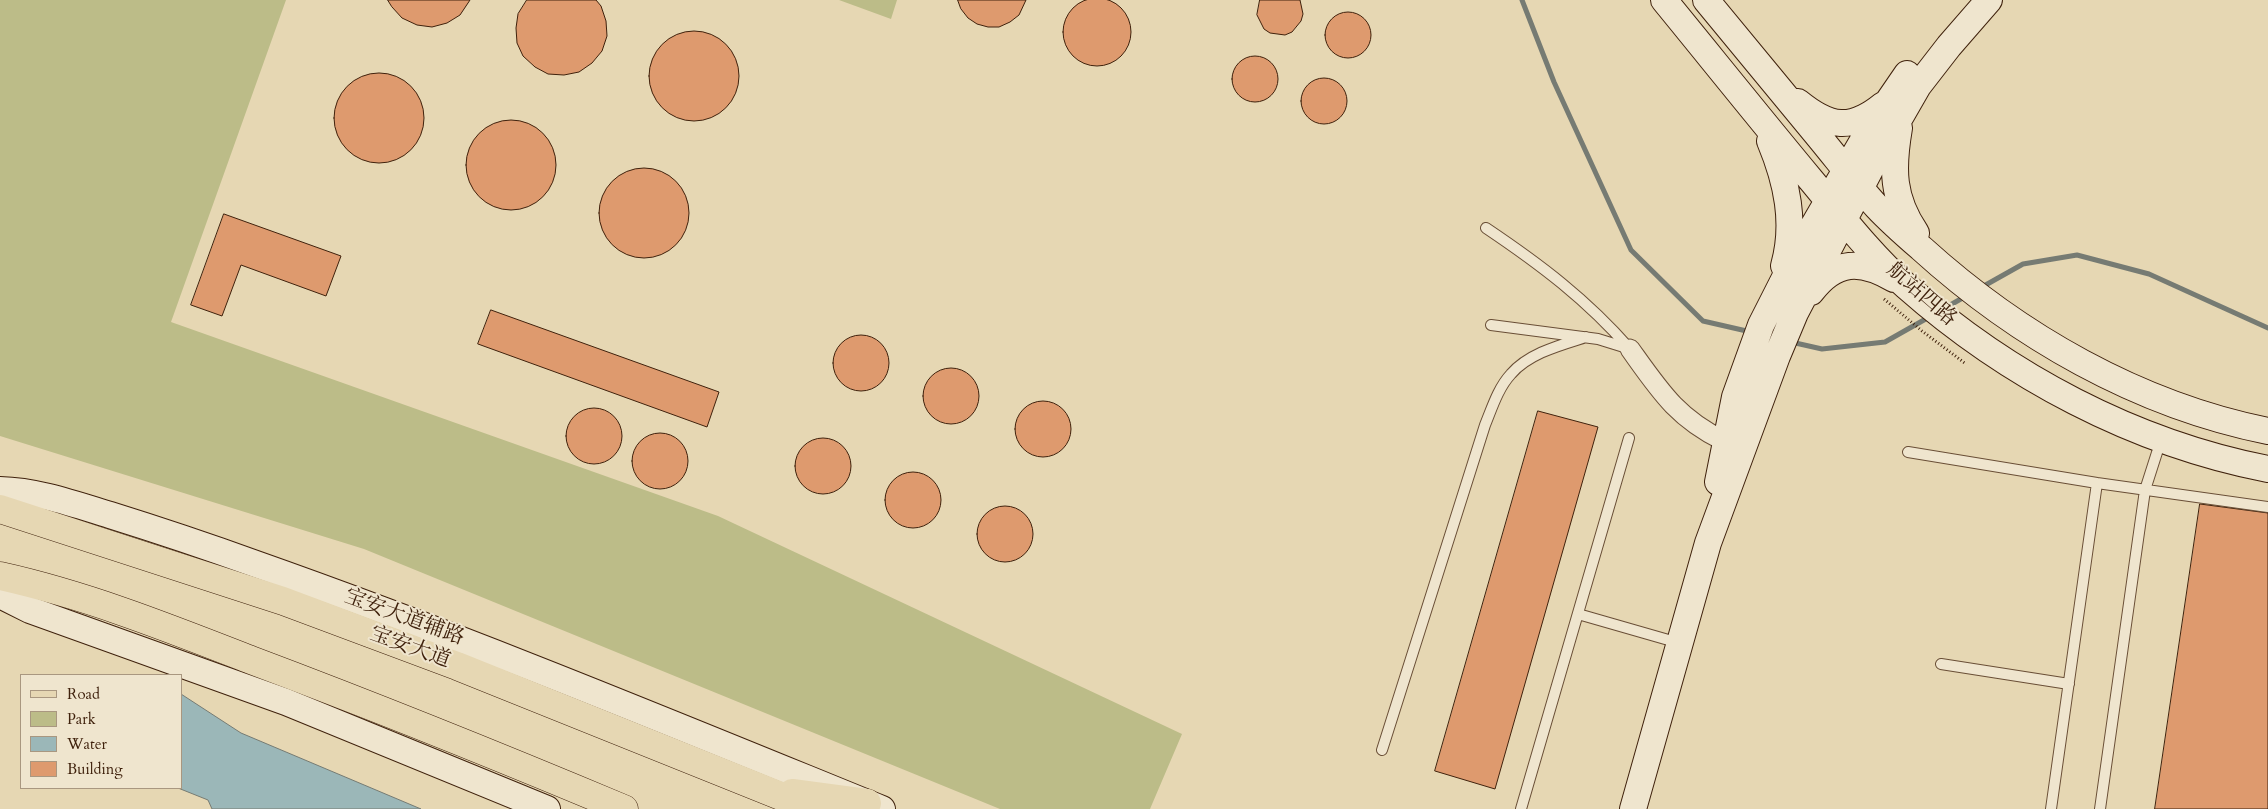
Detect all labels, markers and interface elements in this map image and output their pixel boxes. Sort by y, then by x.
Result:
street label: 航站四路 [1881,258,1961,332]
street label: 宝安大道辅路 [340,585,468,651]
street label: 宝安大道 [366,622,454,674]
legend [20,674,182,789]
text: Road [67,684,100,704]
text: Park [67,709,96,729]
text: Water [67,734,107,754]
text: Building [67,759,123,779]

